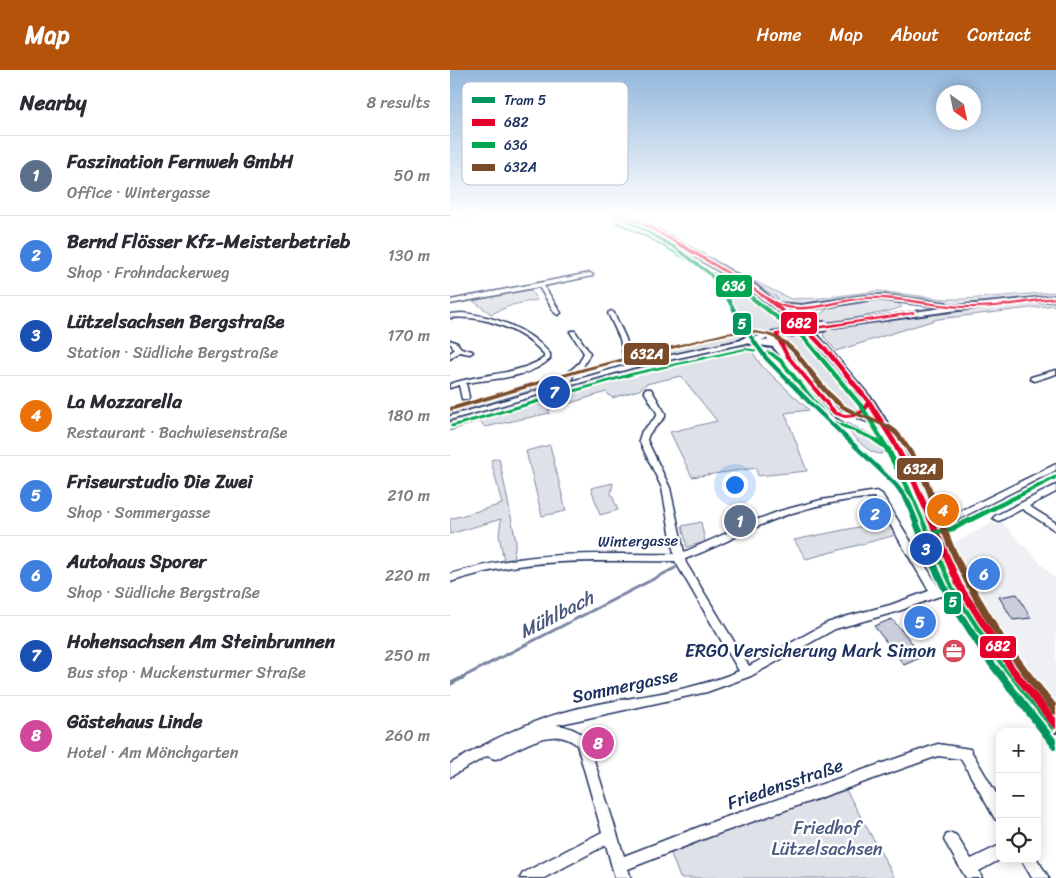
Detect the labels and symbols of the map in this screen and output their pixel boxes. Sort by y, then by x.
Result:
legend [462,82,628,185]
north arrow [936,85,981,130]
text: Tram 5 [504,88,547,113]
text: 682 [504,110,528,135]
text: 636 [504,133,528,158]
text: 632A [504,155,537,180]
line badge: 636 [715,274,753,298]
text: 636 [721,274,746,299]
line badge: 682 [780,311,818,335]
text: 682 [786,311,812,336]
line badge: 5 [732,312,752,336]
text: 5 [738,312,747,337]
line badge: 632A [623,342,670,366]
text: 632A [630,342,663,367]
pin: 7 [538,373,570,411]
line badge: 632A [896,457,944,481]
text: 632A [903,457,936,482]
your location [722,472,748,498]
pin: 4 [927,491,959,529]
pin: 2 [859,495,891,533]
pin: 1 [724,502,756,540]
street label: Wintergasse [598,527,679,555]
pin: 3 [910,530,942,568]
pin: 6 [968,555,1000,593]
water label: Mühlbach [513,581,601,647]
text: 5 [949,590,958,615]
line badge: 5 [943,591,962,615]
pin: 5 [904,603,936,641]
text: 682 [985,634,1011,659]
place label: ERGO Versicherung Mark Simon [685,635,936,667]
line badge: 682 [979,635,1017,659]
office icon: ERGO Versicherung Mark Simon [941,638,967,664]
street label: Sommergasse [569,659,681,713]
pin: 8 [582,724,614,762]
street label: Friedensstraße [722,749,848,819]
park label: Friedhof Lützelsachsen [771,812,883,865]

